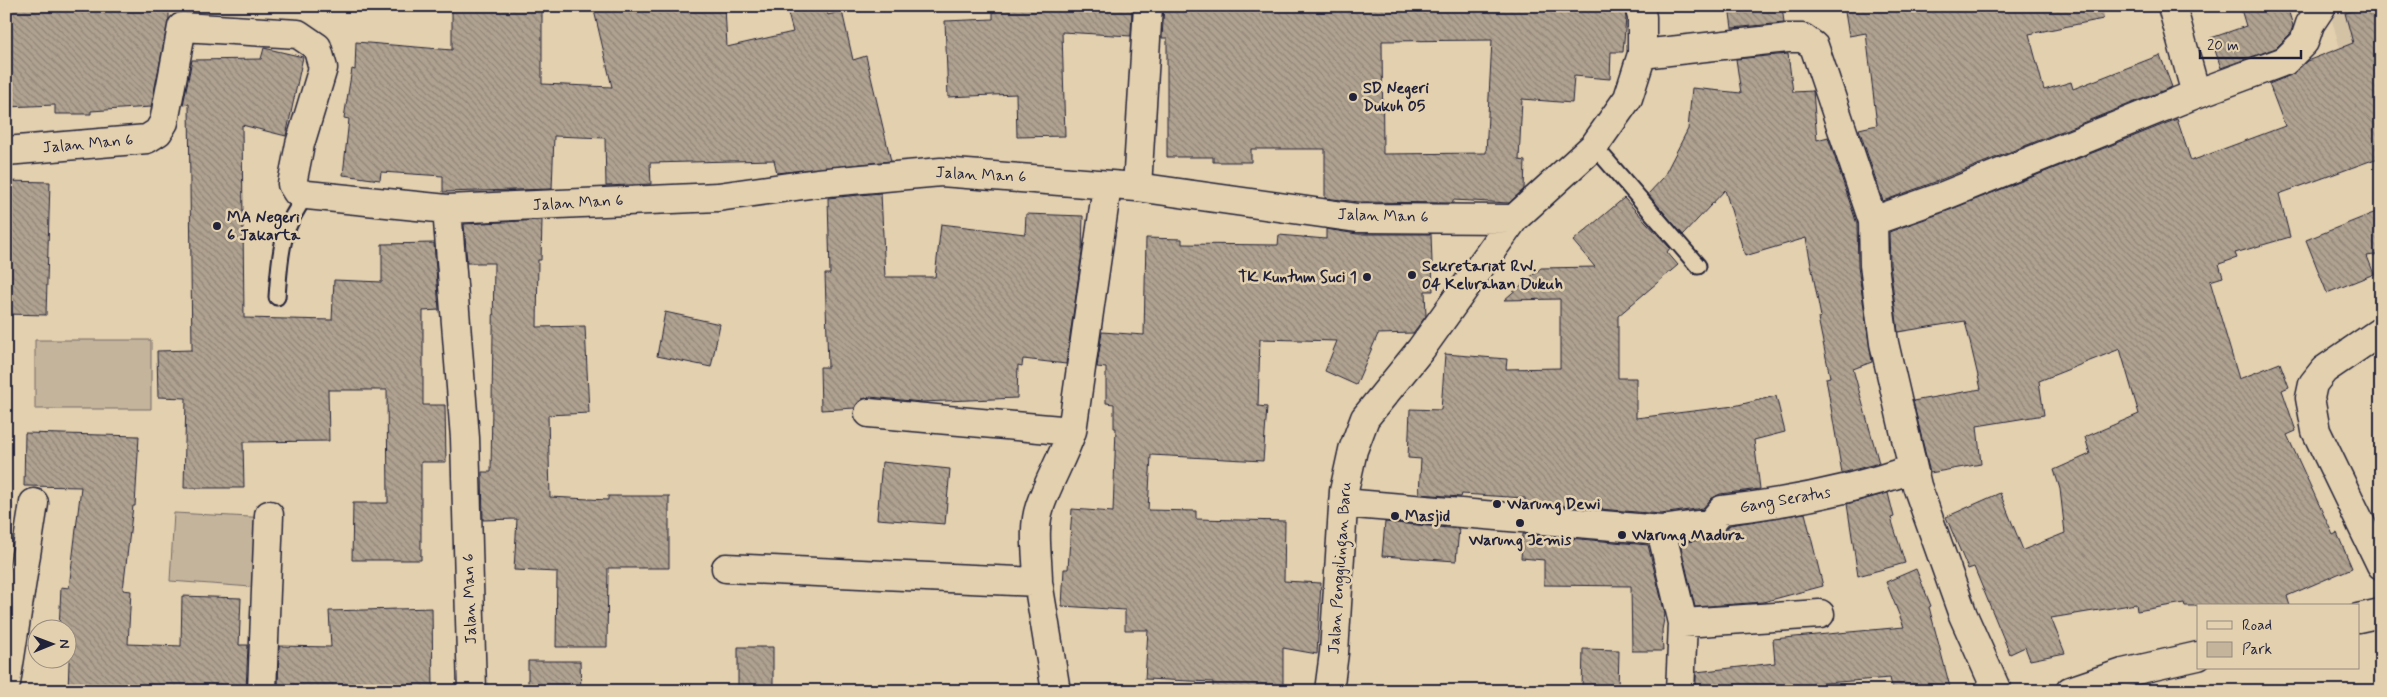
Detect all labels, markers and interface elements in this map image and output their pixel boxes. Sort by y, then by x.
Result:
scale bar [2200,28,2301,60]
text: 20 m [2207,36,2239,56]
place label: SD Negeri Dukuh 05 [1363,78,1429,117]
marker: SD Negeri Dukuh 05 [1347,91,1359,103]
street label: Jalan Man 6 [42,130,134,158]
street label: Jalan Man 6 [935,162,1027,188]
street label: Jalan Man 6 [532,190,624,216]
street label: Jalan Man 6 [1337,204,1429,228]
place label: MA Negeri 6 Jakarta [227,207,300,246]
marker: MA Negeri 6 Jakarta [211,220,223,232]
place label: Sekretariat RW. 04 Kelurahan Dukuh [1422,256,1563,295]
place label: TK Kuntum Suci 1 [1238,267,1357,288]
marker: Sekretariat RW. 04 Kelurahan Dukuh [1406,269,1418,281]
marker: TK Kuntum Suci 1 [1361,271,1373,283]
street label: Jalan Penggilingan Baru [1323,481,1358,655]
street label: Gang Seratus [1738,482,1832,519]
place label: Warung Dewi [1506,494,1600,516]
marker: Warung Dewi [1491,498,1503,510]
place label: Masjid [1405,506,1450,527]
marker: Masjid [1389,510,1401,522]
marker: Warung Jemis [1514,517,1526,529]
place label: Warung Madura [1631,525,1745,547]
marker: Warung Madura [1616,529,1628,541]
place label: Warung Jemis [1468,530,1572,552]
street label: Jalan Man 6 [458,553,482,645]
legend [2197,604,2360,670]
text: Road [2242,616,2272,636]
north arrow [28,620,78,670]
text: N [55,639,73,649]
text: Park [2242,640,2272,660]

